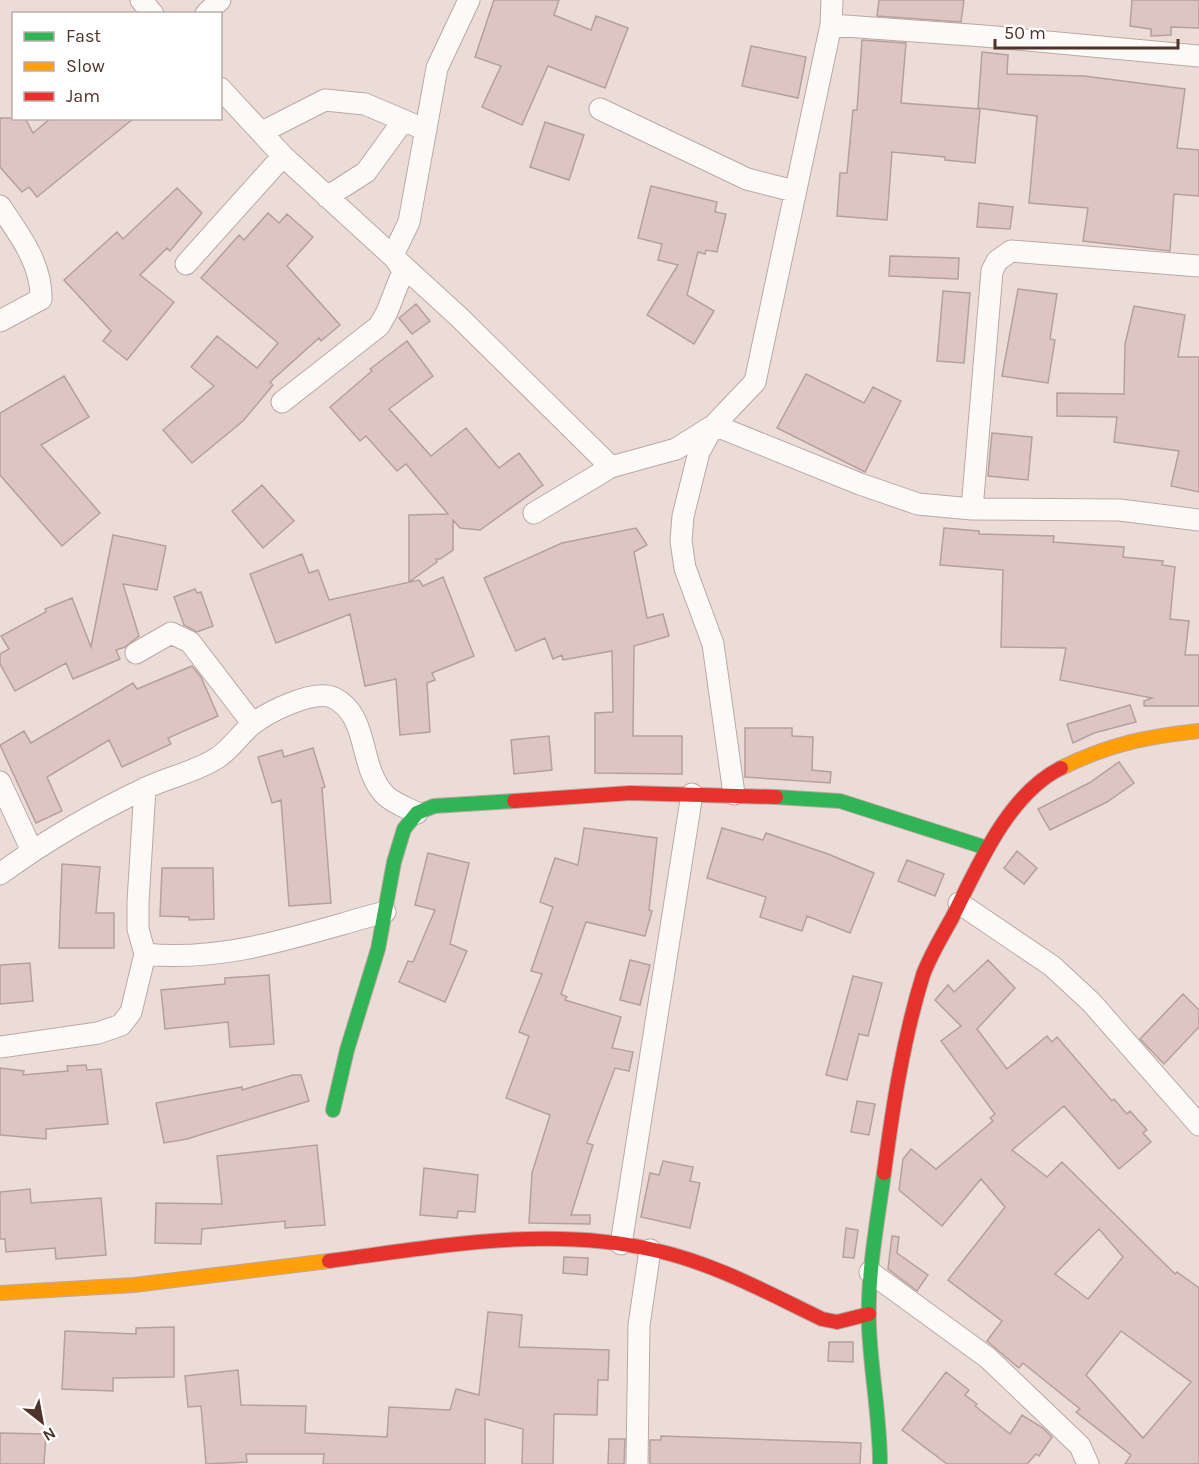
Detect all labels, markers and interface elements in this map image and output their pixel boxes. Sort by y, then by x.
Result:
legend [12,12,222,120]
scale bar [995,12,1178,50]
text: 50 m [1004,22,1046,44]
text: Fast [66,25,101,47]
text: Slow [66,55,105,77]
text: Jam [66,85,100,107]
north arrow [12,1392,72,1452]
text: N [40,1423,59,1446]

